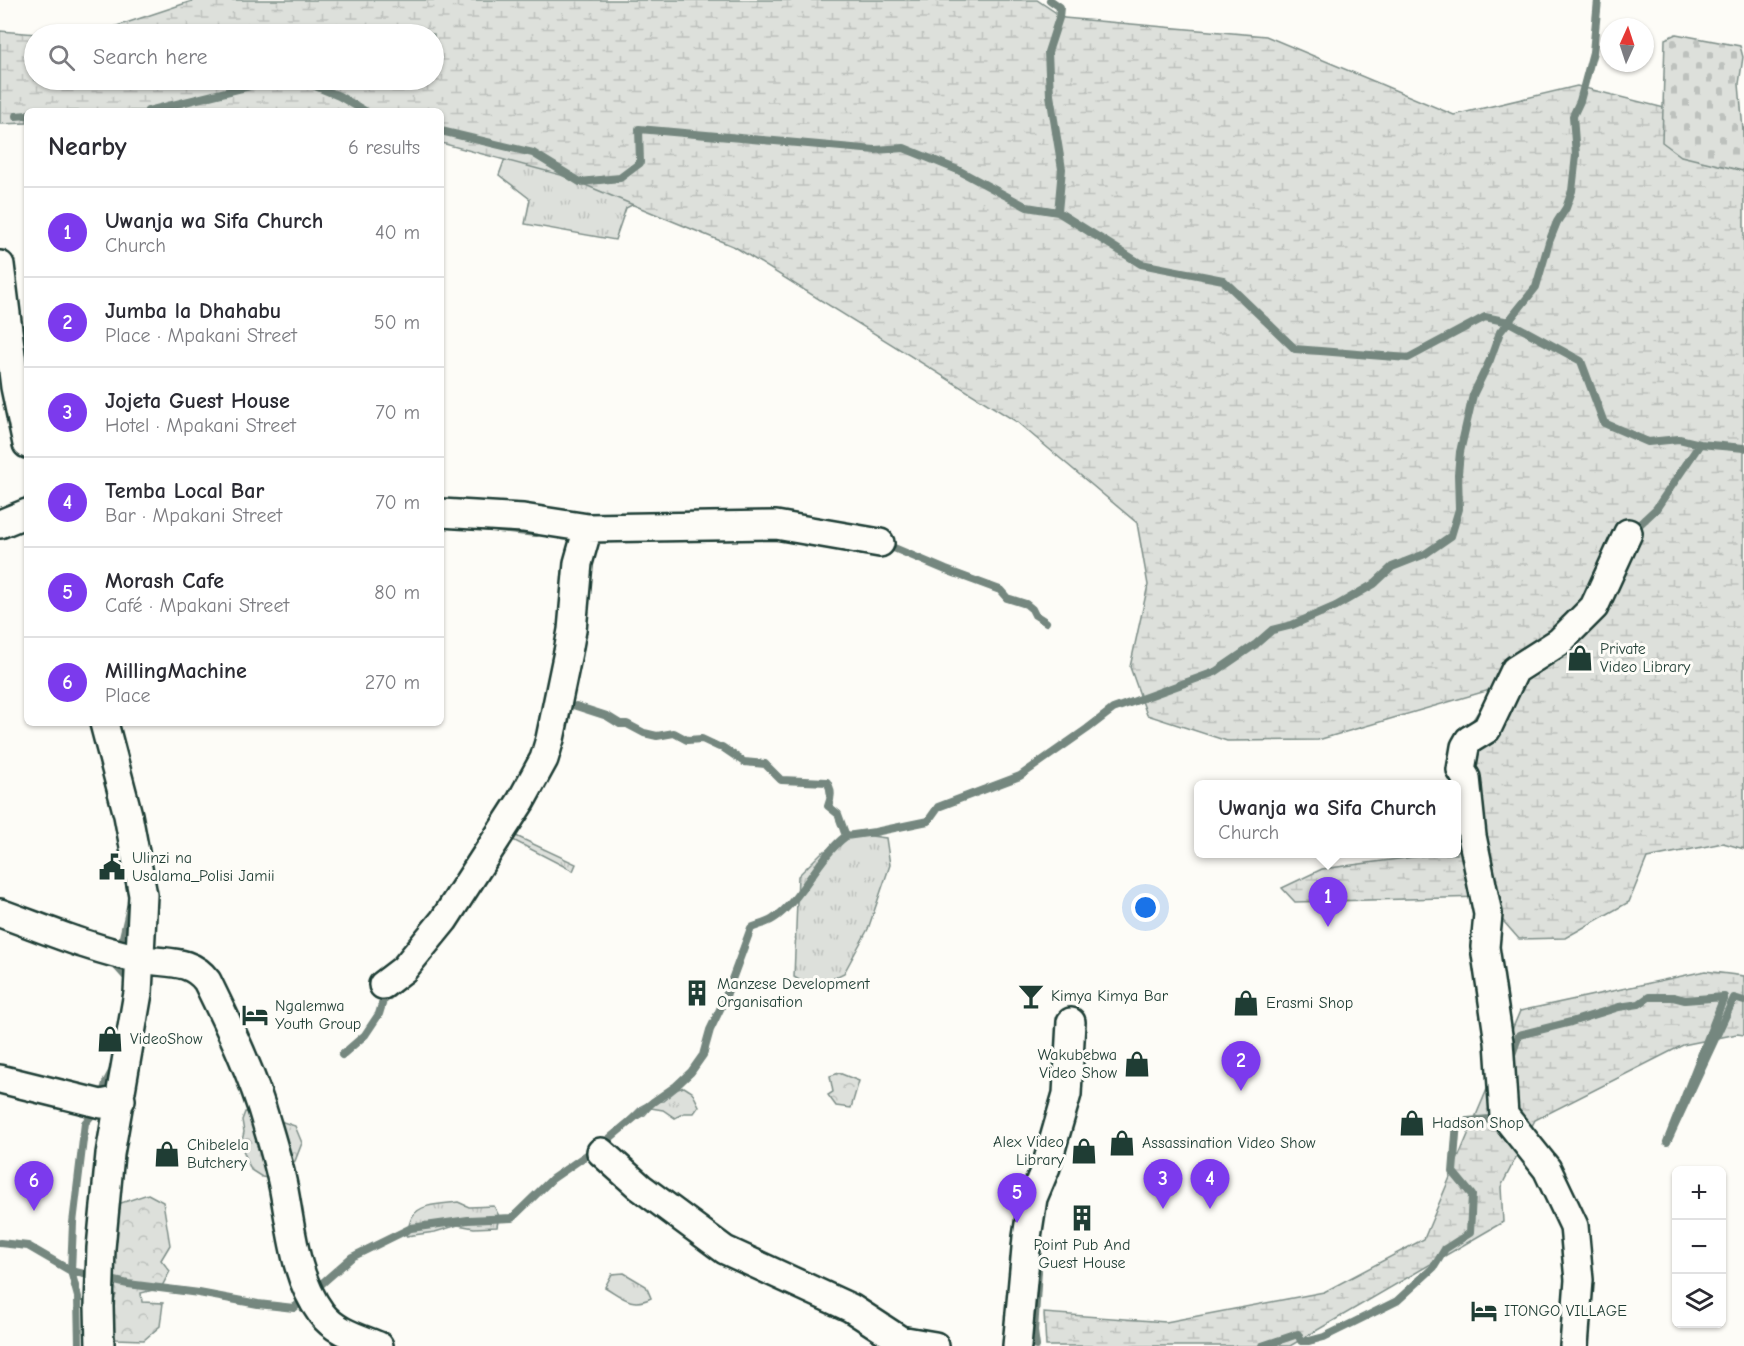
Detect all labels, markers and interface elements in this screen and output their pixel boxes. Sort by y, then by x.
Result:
north arrow [1600,18,1654,72]
search box [24,24,444,90]
icon: search [45,41,78,74]
text: Search here [93,44,208,70]
text: Nearby [48,132,127,162]
text: 6 results [348,136,420,159]
text: Uwanja wa Sifa Church [105,208,323,234]
text: 1 [64,221,71,244]
text: 40 m [375,221,420,244]
text: Church [105,234,166,257]
text: Jumba la Dhahabu [105,298,281,324]
text: 2 [63,311,72,334]
text: 50 m [374,311,420,334]
text: Place · Mpakani Street [105,324,297,347]
text: Jojeta Guest House [105,388,290,414]
text: 3 [63,401,72,424]
text: 70 m [375,401,420,424]
text: Hotel · Mpakani Street [105,414,296,437]
text: Temba Local Bar [105,478,264,504]
text: 4 [63,491,72,514]
text: 70 m [375,491,420,514]
text: Bar · Mpakani Street [105,504,282,527]
text: Morash Cafe [105,568,224,594]
text: 5 [62,581,73,604]
text: 80 m [374,581,420,604]
text: Café · Mpakani Street [105,594,289,617]
place label: Private Video Library [1600,640,1691,676]
shop icon: Private Video Library [1565,643,1595,673]
text: MillingMachine [105,658,247,684]
text: 6 [62,671,73,694]
text: 270 m [365,671,420,694]
text: Place [105,684,151,707]
popup [1194,780,1461,858]
text: Uwanja wa Sifa Church [1218,795,1437,821]
text: Church [1218,821,1279,844]
place label: Ulinzi na Usalama_Polisi Jamii [132,849,275,885]
public building icon: Ulinzi na Usalama_Polisi Jamii [97,852,127,882]
pin: 1 [1308,878,1348,927]
your location [1131,893,1160,922]
place label: Manzese Development Organisation [717,975,870,1011]
building icon: Manzese Development Organisation [682,978,712,1008]
bar icon: Kimya Kimya Bar [1016,981,1046,1011]
place label: Kimya Kimya Bar [1051,987,1169,1005]
shop icon: Erasmi Shop [1231,988,1261,1018]
place label: Erasmi Shop [1266,994,1353,1012]
place label: Ngalemwa Youth Group [275,997,361,1033]
hotel icon: Ngalemwa Youth Group [240,1000,270,1030]
shop icon: VideoShow [95,1024,125,1054]
place label: VideoShow [130,1030,203,1048]
pin: 2 [1222,1042,1260,1091]
place label: Wakubebwa Video Show [1037,1046,1117,1082]
shop icon: Wakubebwa Video Show [1122,1049,1152,1079]
shop icon: Hadson Shop [1397,1108,1427,1138]
place label: Hadson Shop [1432,1114,1524,1132]
shop icon: Assassination Video Show [1107,1128,1137,1158]
place label: Alex Video Library [993,1133,1065,1169]
place label: Assassination Video Show [1142,1134,1316,1152]
place label: Chibelela Butchery [187,1136,249,1172]
shop icon: Alex Video Library [1069,1136,1099,1166]
shop icon: Chibelela Butchery [152,1139,182,1169]
pin: 3 [1144,1160,1182,1209]
pin: 4 [1190,1160,1230,1209]
pin: 6 [15,1162,54,1211]
map controls [1672,1166,1726,1328]
button: + [1672,1166,1726,1220]
pin: 5 [998,1174,1036,1223]
building icon: Point Pub And Guest House [1067,1203,1097,1233]
button: − [1672,1220,1726,1274]
place label: Point Pub And Guest House [1034,1236,1130,1272]
button: layers [1672,1274,1726,1328]
hotel icon: ITONGO VILLAGE [1469,1296,1499,1326]
place label: ITONGO VILLAGE [1504,1302,1627,1320]

